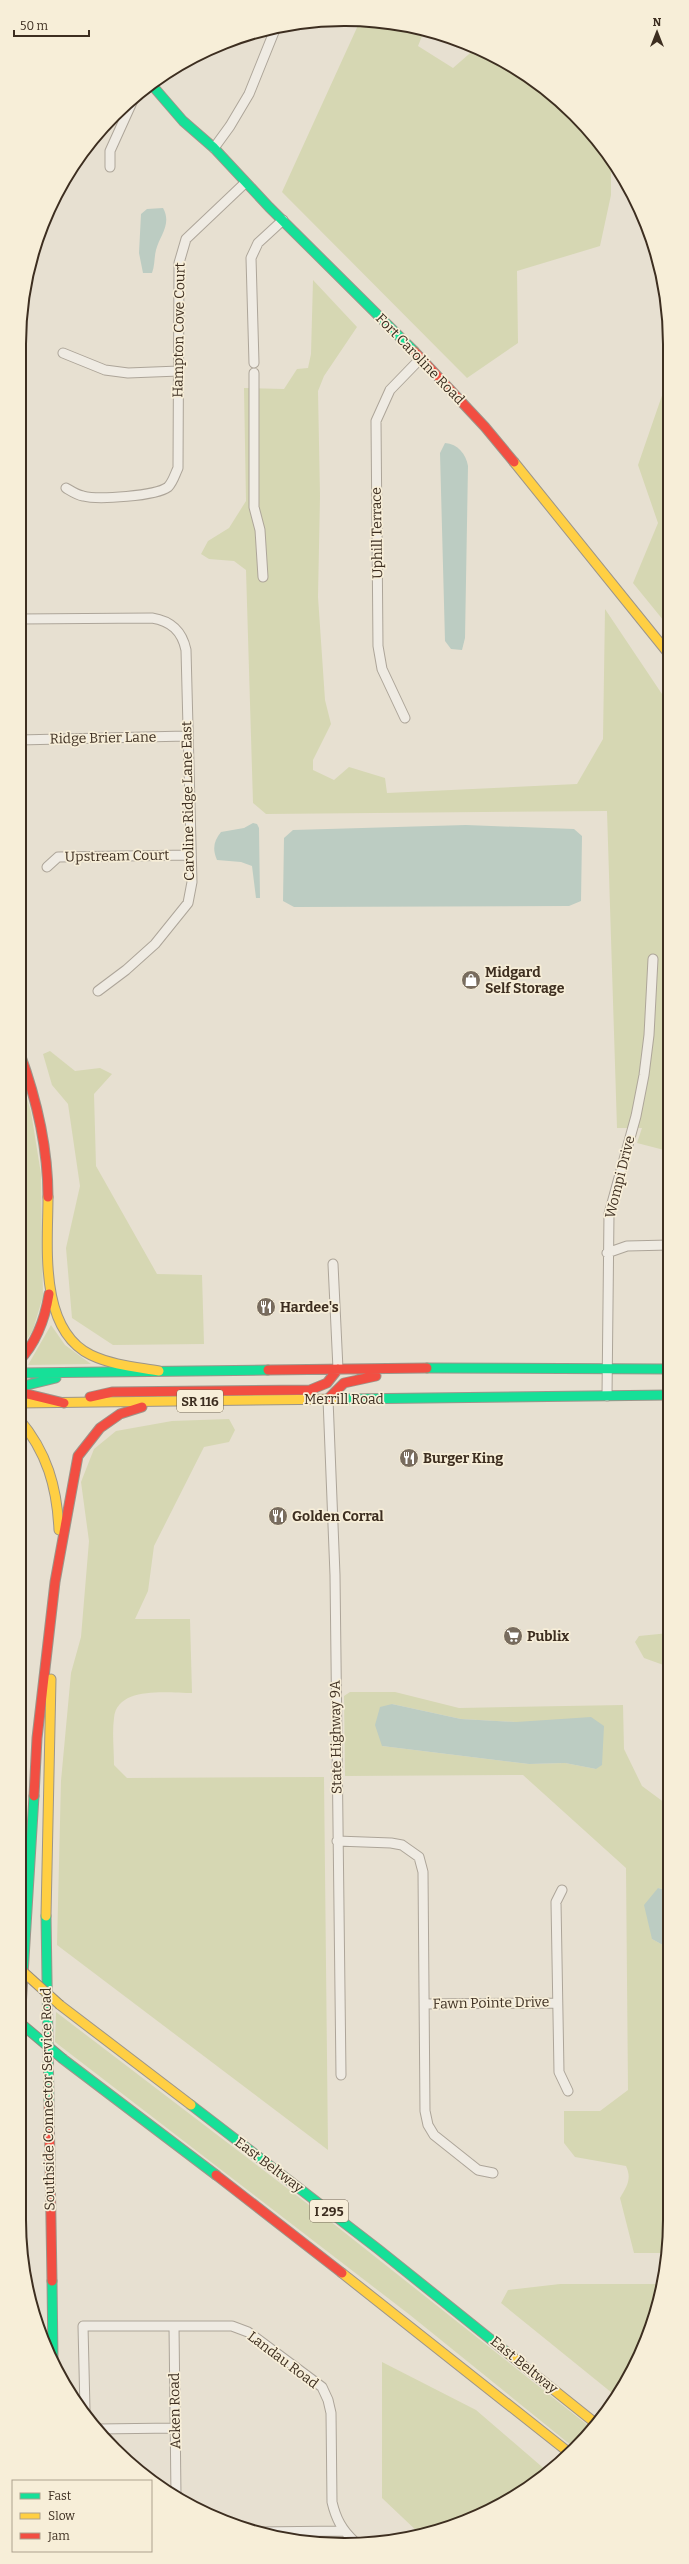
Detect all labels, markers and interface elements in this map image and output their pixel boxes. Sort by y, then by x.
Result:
scale bar [14,12,89,38]
north arrow [637,12,677,52]
text: N [653,16,662,29]
text: 50 m [20,19,49,33]
street label: Hampton Cove Court [169,262,189,398]
street label: Fort Caroline Road [372,310,468,408]
street label: Uphill Terrace [368,487,386,579]
street label: Caroline Ridge Lane East [178,721,198,881]
street label: Ridge Brier Lane [49,729,157,747]
street label: Upstream Court [65,847,169,865]
place label: Midgard Self Storage [485,964,565,997]
shop icon: Midgard Self Storage [460,969,482,991]
street label: Wompi Drive [602,1134,638,1220]
restaurant icon: Hardee's [255,1296,277,1318]
place label: Hardee's [280,1299,339,1316]
road number: SR 116 [177,1390,223,1412]
street label: Merrill Road [304,1391,384,1408]
restaurant icon: Burger King [398,1447,420,1469]
place label: Burger King [423,1450,503,1467]
restaurant icon: Golden Corral [267,1505,289,1527]
place label: Golden Corral [292,1508,384,1525]
supermarket icon: Publix [502,1625,524,1647]
place label: Publix [527,1628,569,1645]
street label: State Highway 9A [327,1680,345,1794]
street label: Southside Connector Service Road [38,1987,58,2211]
street label: Fawn Pointe Drive [433,1993,549,2013]
street label: East Beltway [231,2134,307,2197]
road number: I 295 [310,2200,348,2222]
street label: Landau Road [244,2328,322,2392]
street label: East Beltway [487,2333,562,2398]
street label: Acken Road [166,2373,184,2449]
legend [12,2480,152,2552]
text: Fast [48,2489,72,2503]
text: Slow [48,2509,75,2523]
text: Jam [47,2529,70,2543]

